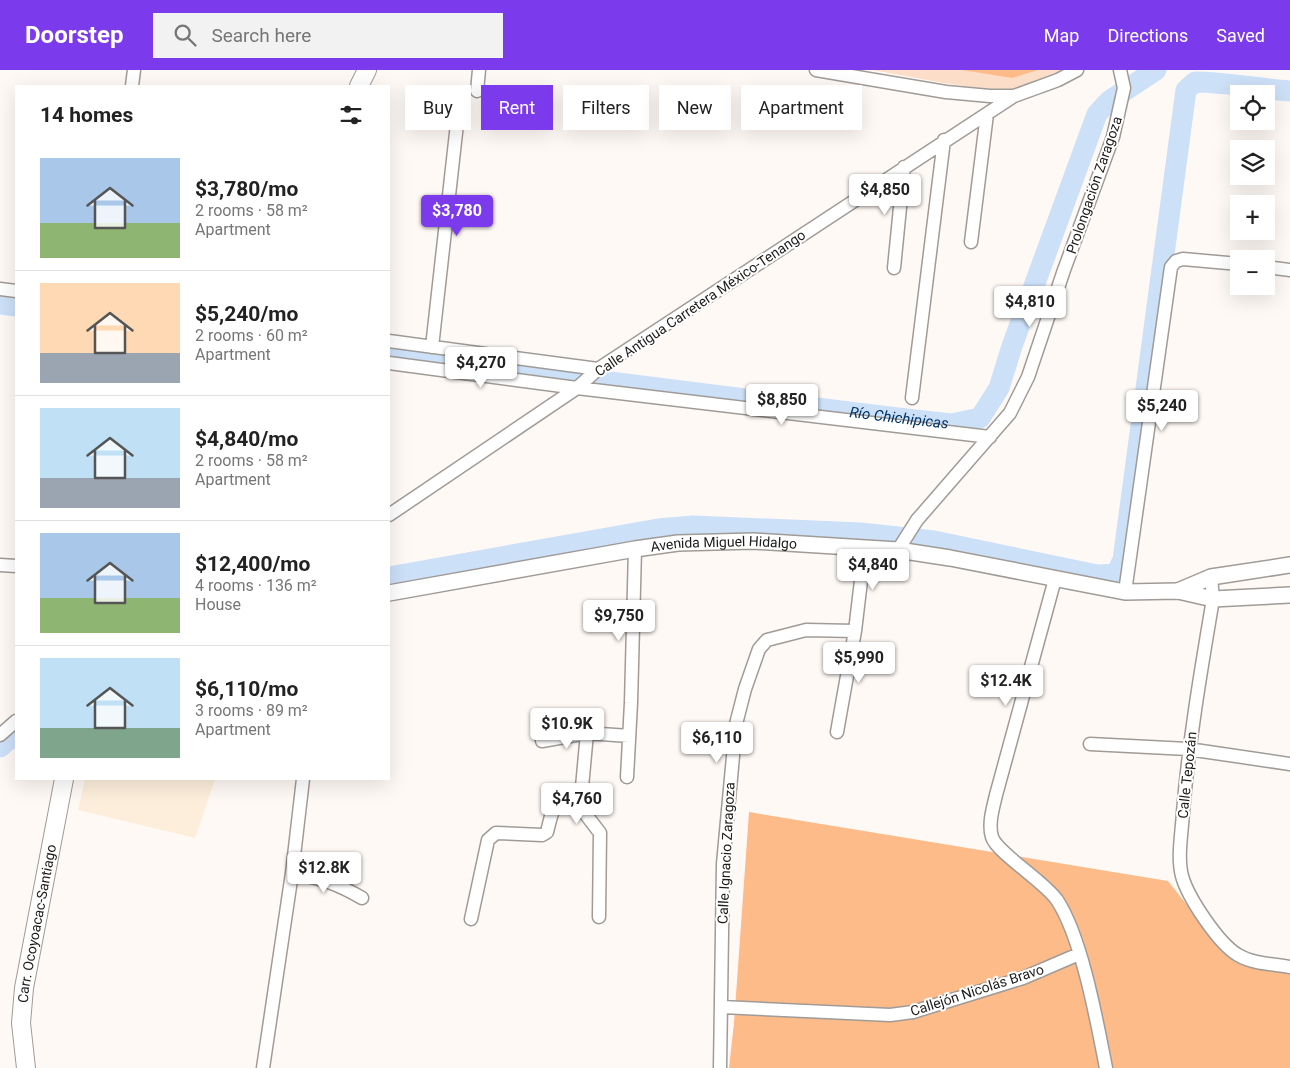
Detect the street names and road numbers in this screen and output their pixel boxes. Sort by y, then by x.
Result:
street label: Prolongación Zaragoza [1063,114,1125,256]
street label: Calle Antigua Carretera México-Tenango [592,226,808,380]
street label: Avenida Miguel Hidalgo [649,533,798,555]
street label: Calle Tepozán [1174,731,1200,819]
street label: Calle Ignacio Zaragoza [714,782,738,924]
street label: Carr. Ocoyoacac-Santiago [15,843,59,1003]
street label: Callejón Nicolás Bravo [908,961,1046,1019]

